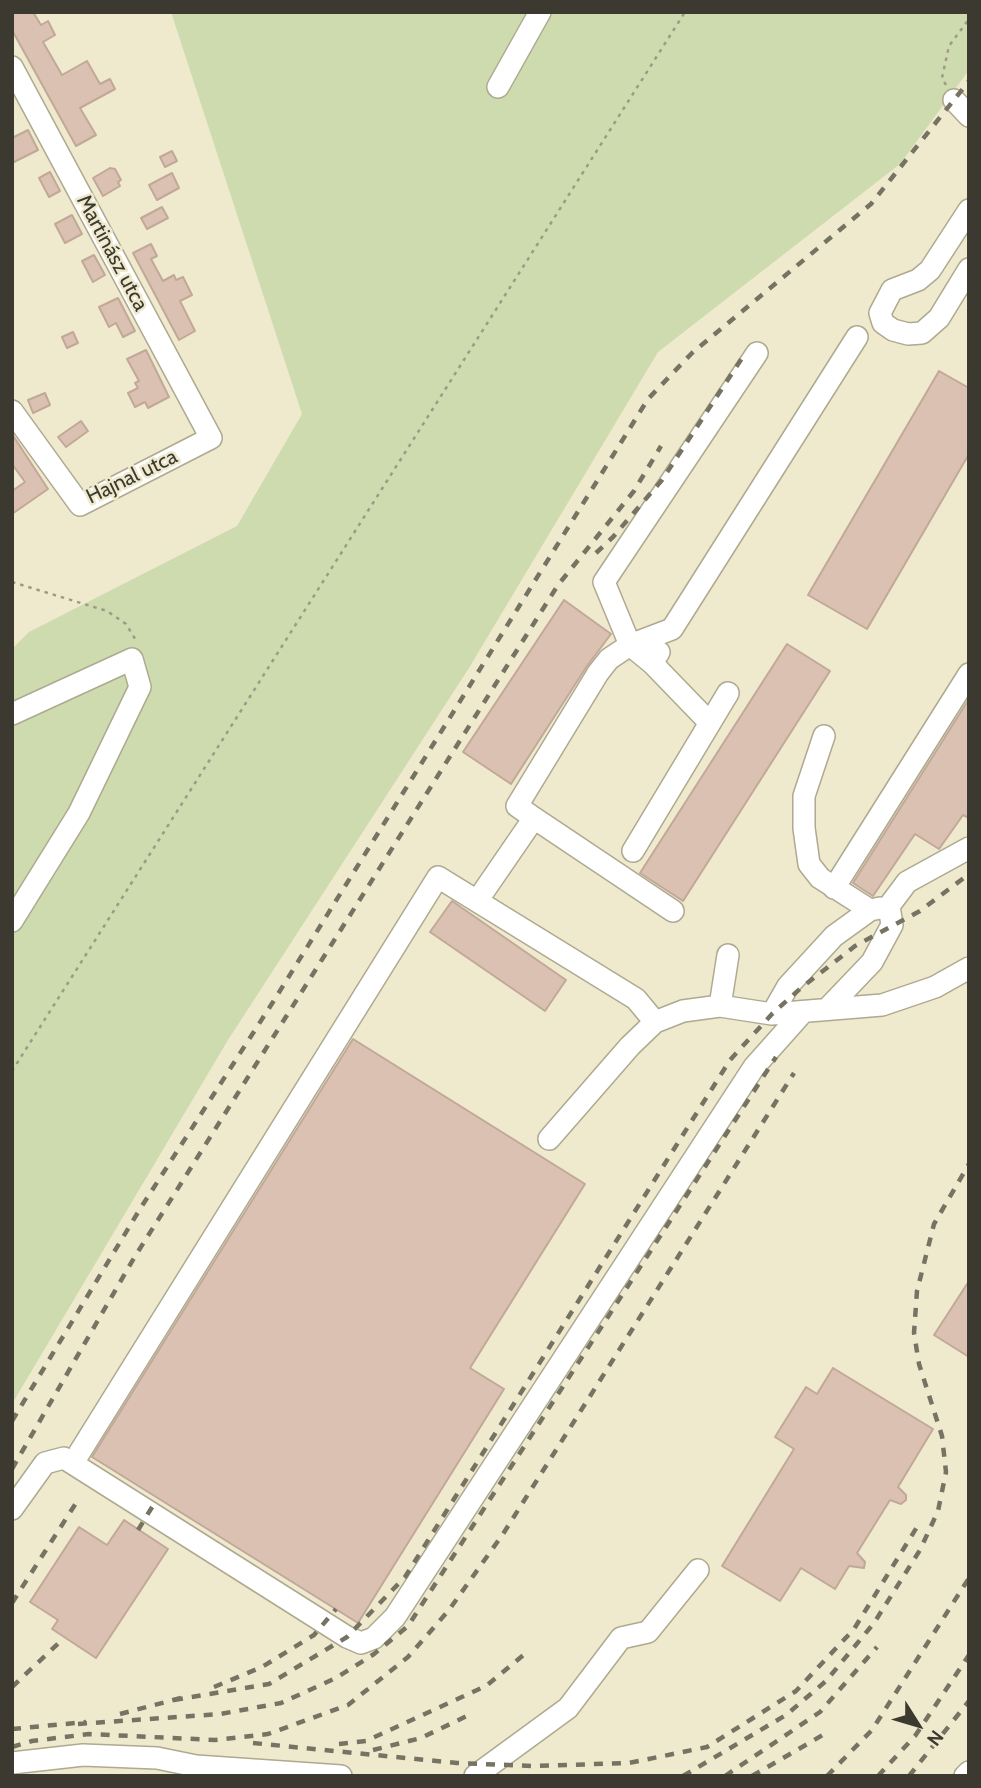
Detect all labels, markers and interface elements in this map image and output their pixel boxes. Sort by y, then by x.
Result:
street label: Martinász utca [71,191,153,315]
street label: Hajnal utca [82,444,182,510]
north arrow [883,1690,953,1760]
text: N [922,1726,948,1750]

